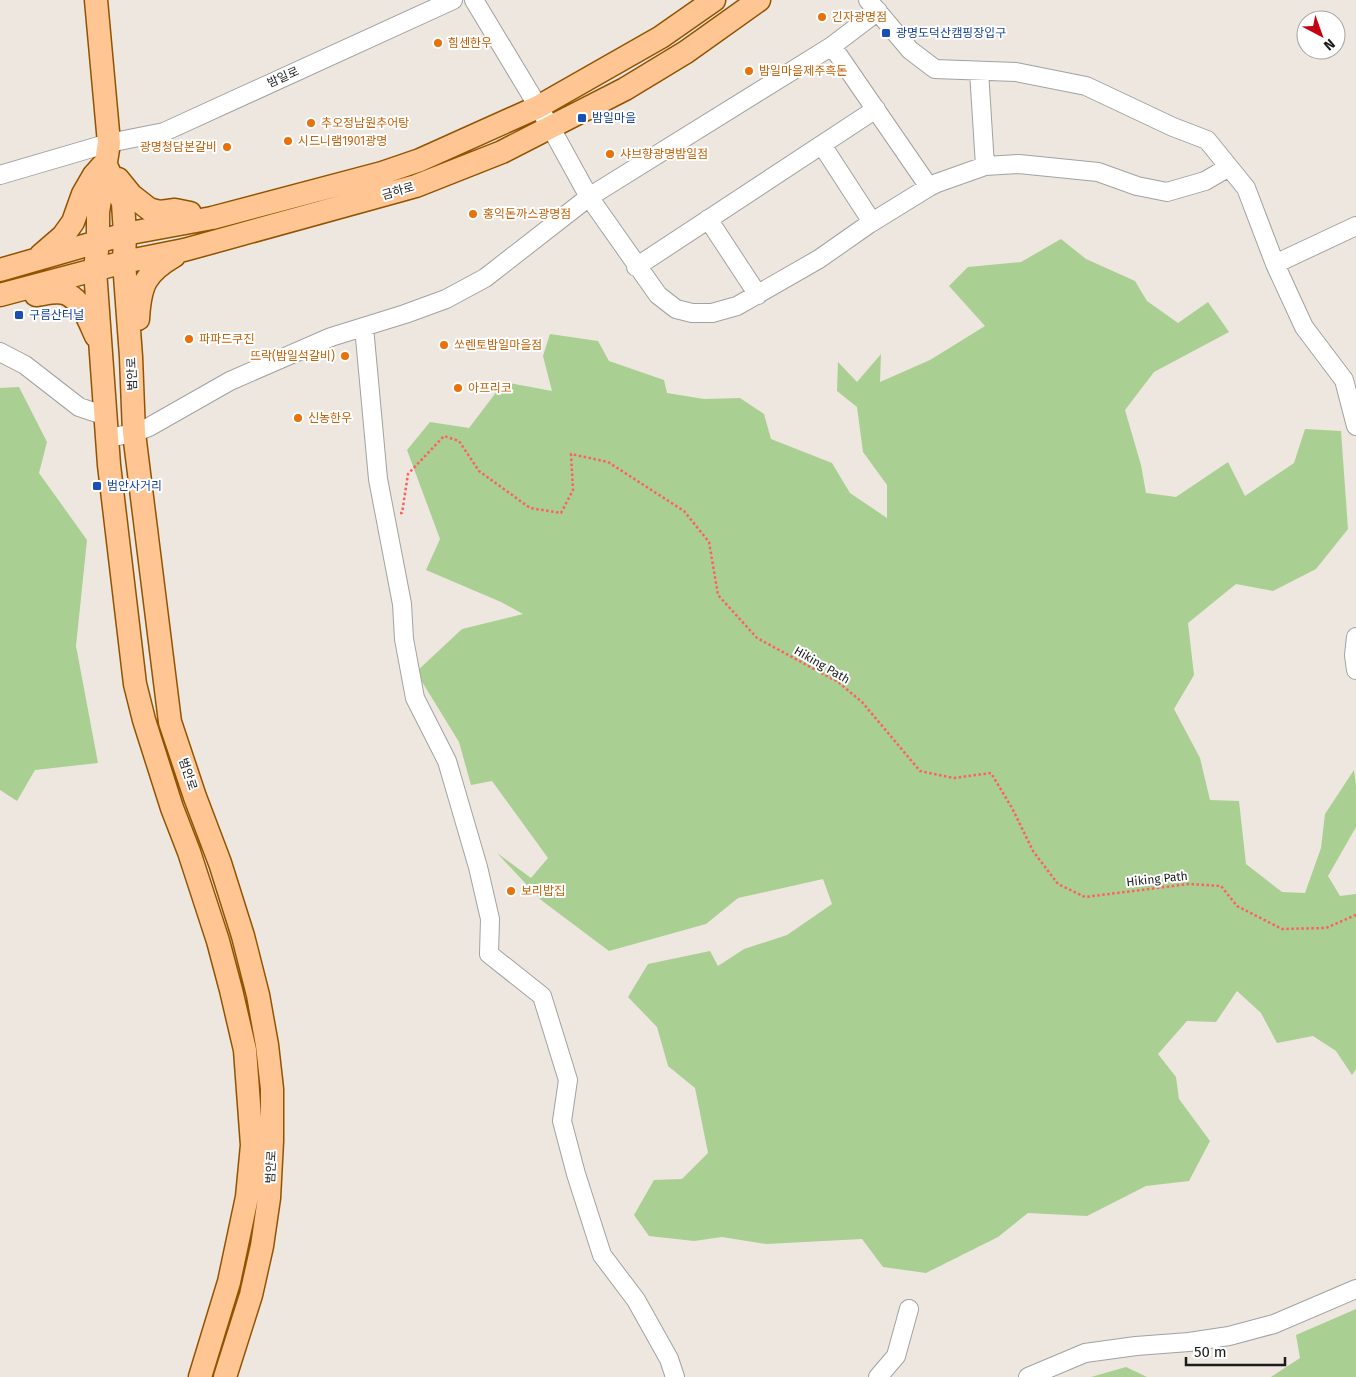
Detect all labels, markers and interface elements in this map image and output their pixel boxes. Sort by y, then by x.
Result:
place label: 긴자광명점 [832,10,887,24]
north arrow [1296,10,1346,60]
marker: 긴자광명점 [816,11,828,23]
place label: 광명도덕산캠핑장입구 [896,26,1006,40]
marker: 광명도덕산캠핑장입구 [880,27,892,39]
text: N [1320,35,1338,54]
place label: 힘센한우 [448,36,492,50]
marker: 힘센한우 [432,37,444,49]
street label: 밤일로 [265,64,301,90]
place label: 밤일마을제주흑돈 [759,64,847,78]
marker: 밤일마을제주흑돈 [743,65,755,77]
place label: 밤일마을 [592,111,636,125]
marker: 밤일마을 [576,112,588,124]
place label: 추오정남원추어탕 [321,116,409,130]
marker: 추오정남원추어탕 [305,117,317,129]
place label: 시드니램1901광명 [298,134,387,148]
marker: 시드니램1901광명 [282,135,294,147]
place label: 광명청담본갈비 [140,140,217,154]
marker: 광명청담본갈비 [221,141,233,153]
place label: 샤브향광명밤일점 [620,147,708,161]
marker: 샤브향광명밤일점 [604,148,616,160]
street label: 금하로 [380,180,416,202]
place label: 홍익돈까스광명점 [483,207,571,221]
marker: 홍익돈까스광명점 [467,208,479,220]
place label: 구름산터널 [29,308,84,322]
marker: 구름산터널 [13,309,25,321]
place label: 파파드쿠진 [199,332,254,346]
marker: 파파드쿠진 [183,333,195,345]
place label: 쏘렌토밤일마을점 [454,338,542,352]
marker: 쏘렌토밤일마을점 [438,339,450,351]
place label: 뜨락(밤일석갈비) [250,349,335,363]
marker: 뜨락(밤일석갈비) [339,350,351,362]
street label: 범안로 [124,357,140,391]
place label: 아프리코 [468,381,512,395]
marker: 아프리코 [452,382,464,394]
place label: 신농한우 [308,411,352,425]
marker: 신농한우 [292,412,304,424]
place label: 범안사거리 [107,479,162,493]
marker: 범안사거리 [91,480,103,492]
street label: Hiking Path [792,644,852,686]
street label: 범안로 [176,756,200,792]
street label: Hiking Path [1126,869,1188,889]
place label: 보리밥집 [521,884,565,898]
marker: 보리밥집 [505,885,517,897]
street label: 범안로 [263,1150,279,1184]
scale bar [1186,1334,1285,1366]
text: 50 m [1194,1343,1227,1361]

